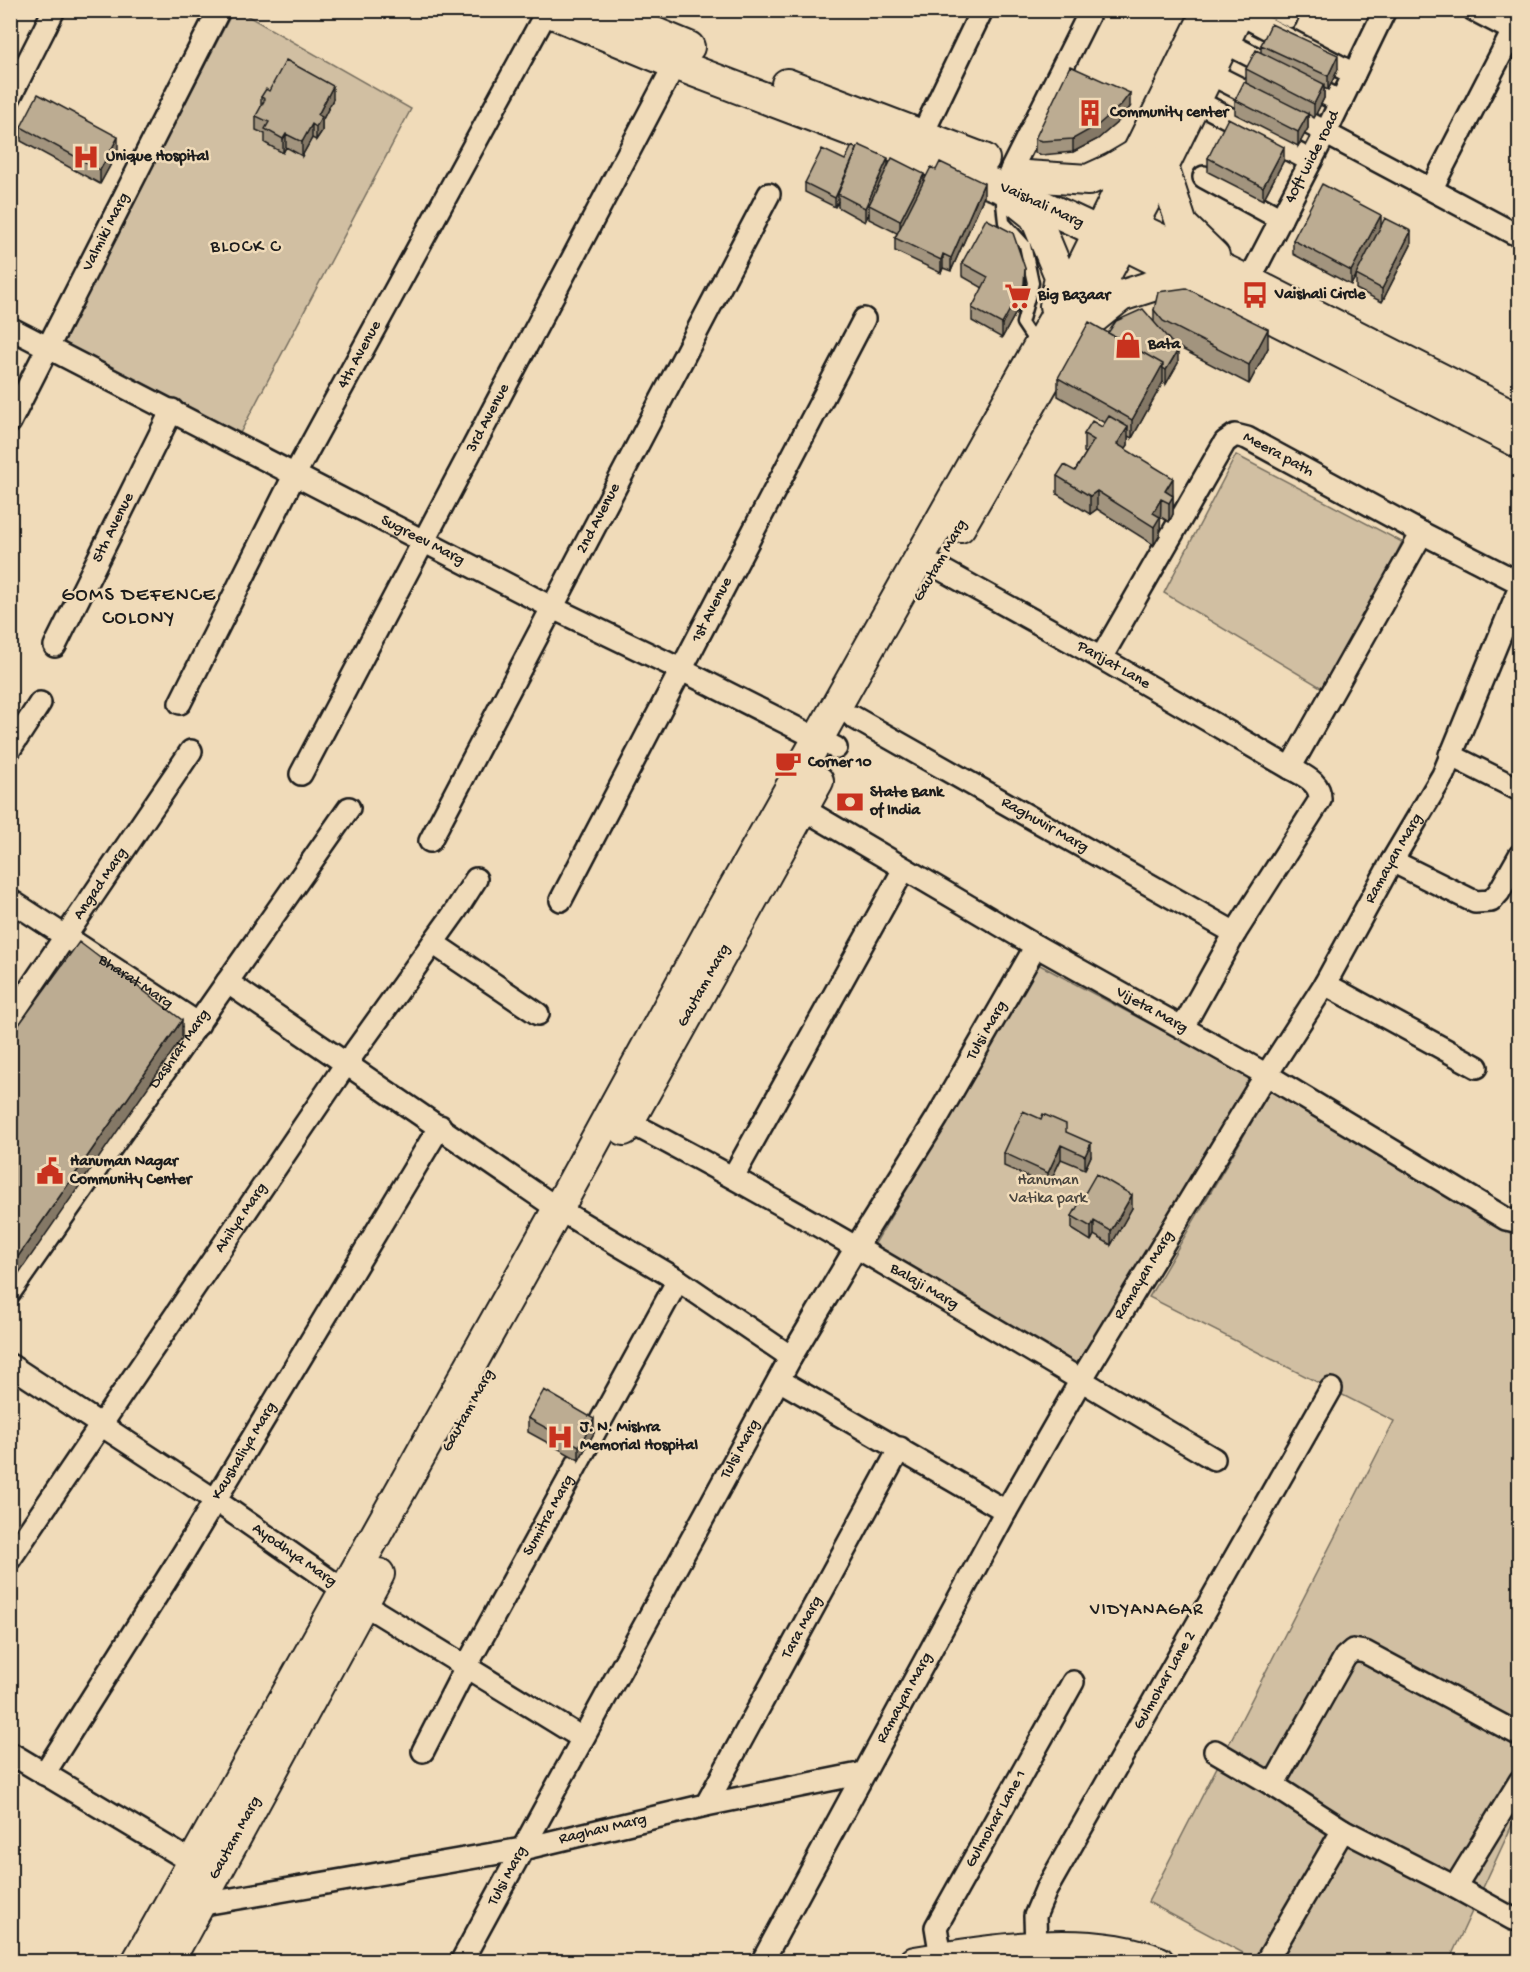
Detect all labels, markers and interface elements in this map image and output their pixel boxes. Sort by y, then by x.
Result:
building icon: Community center [1075,98,1105,128]
place label: Community center [1109,104,1231,123]
street label: 40ft wide road [1281,106,1345,207]
hospital icon: Unique Hospital [71,142,101,172]
place label: Unique Hospital [106,148,210,167]
street label: Vaishali Marg [996,178,1087,233]
street label: Valmiki Marg [78,190,134,275]
district label: BLOCK C [210,237,281,258]
bus stop icon: Vaishali Circle [1240,280,1270,310]
supermarket icon: Big Bazaar [1003,281,1033,311]
place label: Vaishali Circle [1274,286,1366,305]
place label: Big Bazaar [1037,287,1112,306]
street label: 4th Avenue [334,317,386,392]
shop icon: Bata [1113,330,1143,360]
place label: Bata [1147,336,1182,355]
street label: 3rd Avenue [462,380,515,457]
street label: Meera path [1239,428,1317,482]
street label: 2nd Avenue [573,480,626,557]
street label: 5th Avenue [88,489,139,566]
street label: Sugreev Marg [377,511,468,570]
street label: Gautam Marg [910,517,972,605]
street label: 1st Avenue [687,574,737,647]
district label: GOMS DEFENCE COLONY [61,585,217,631]
street label: Parijat Lane [1073,636,1154,694]
cafe icon: Corner 10 [773,748,803,778]
place label: Corner 10 [807,754,872,773]
place label: State Bank of India [869,784,945,821]
bank icon: State Bank of India [835,787,865,817]
street label: Raghuvir Marg [997,793,1092,857]
street label: Ramayan Marg [1361,810,1427,907]
street label: Angad Marg [70,844,132,924]
street label: Gautam Marg [674,941,735,1031]
street label: Bharat Marg [94,950,176,1014]
street label: Vijeta Marg [1112,982,1191,1038]
street label: Tulsi Marg [962,998,1012,1064]
street label: Dashrat Marg [145,1006,214,1094]
place label: Hanuman Nagar Community Center [69,1153,194,1190]
public building icon: Hanuman Nagar Community Center [35,1156,65,1186]
park label: Hanuman Vatika park [1008,1172,1088,1209]
street label: Ahilya Marg [211,1180,272,1257]
street label: Ramayan Marg [1110,1228,1178,1323]
street label: Balaji Marg [885,1259,962,1314]
street label: Gautam Marg [438,1366,500,1456]
street label: Kaushaliya Marg [208,1399,281,1504]
street label: Tulsi Marg [716,1416,765,1483]
place label: J. N. Mishra Memorial Hospital [579,1419,698,1456]
hospital icon: J. N. Mishra Memorial Hospital [545,1422,575,1452]
street label: Sumitra Marg [519,1472,579,1559]
street label: Ayodhya Marg [248,1519,340,1592]
street label: Tara Marg [777,1593,827,1663]
district label: VIDYANAGAR [1089,1600,1204,1621]
street label: Gulmohar Lane 2 [1130,1628,1201,1733]
street label: Ramayan Marg [872,1649,937,1747]
street label: Gulmohar Lane 1 [962,1767,1031,1871]
street label: Gautam Marg [205,1793,266,1883]
street label: Raghav Marg [557,1810,649,1849]
street label: Tulsi Marg [484,1843,532,1910]

